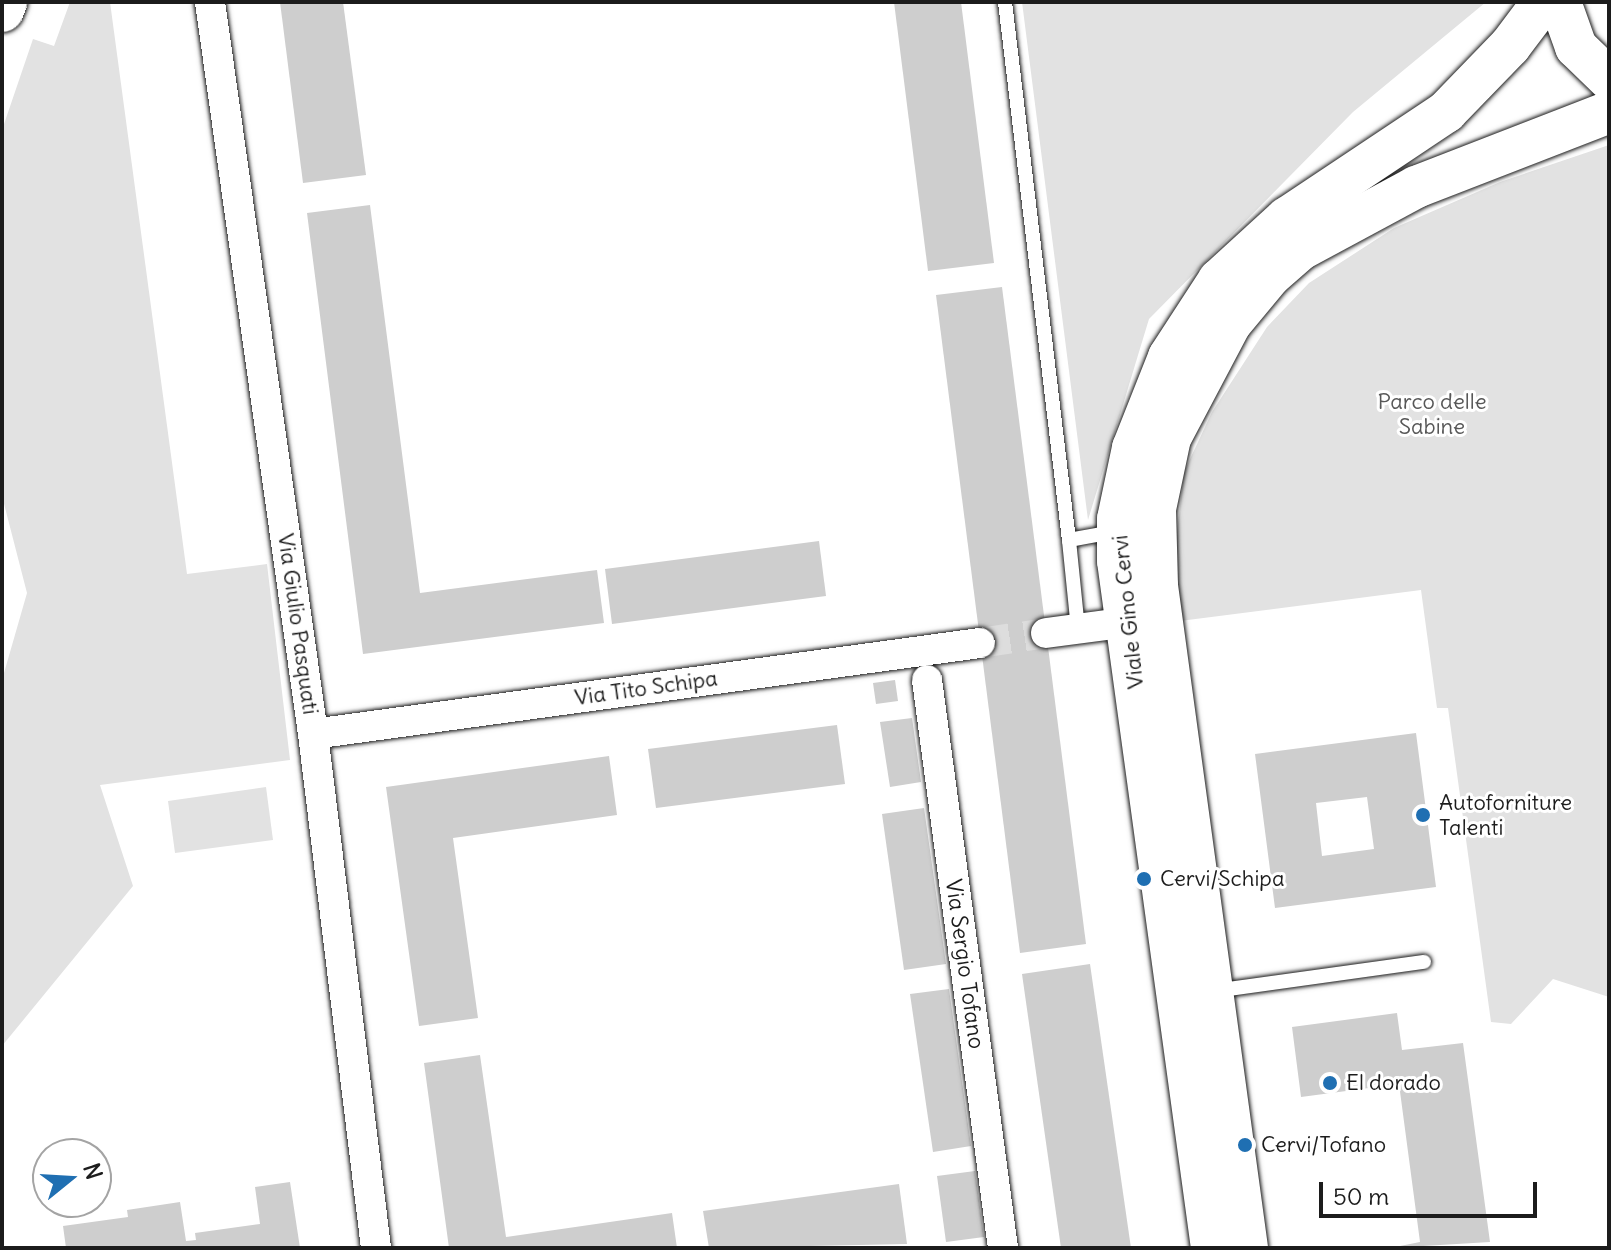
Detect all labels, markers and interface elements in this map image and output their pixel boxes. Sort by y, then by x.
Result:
park label: Parco delle Sabine [1377,388,1487,440]
street label: Via Giulio Pasquati [272,532,324,716]
street label: Viale Gino Cervi [1107,534,1149,690]
street label: Via Tito Schipa [573,665,719,711]
place label: Autoforniture Talenti [1439,789,1572,840]
marker: Autoforniture Talenti [1414,806,1432,824]
place label: Cervi/Schipa [1160,866,1284,892]
marker: Cervi/Schipa [1135,870,1153,888]
street label: Via Sergio Tofano [940,878,990,1050]
place label: El dorado [1346,1070,1441,1096]
marker: El dorado [1321,1074,1339,1092]
place label: Cervi/Tofano [1261,1132,1386,1158]
marker: Cervi/Tofano [1236,1136,1254,1154]
north arrow [32,1138,112,1218]
text: N [77,1160,109,1183]
scale bar [1323,1166,1541,1216]
text: 50 m [1333,1181,1389,1211]

